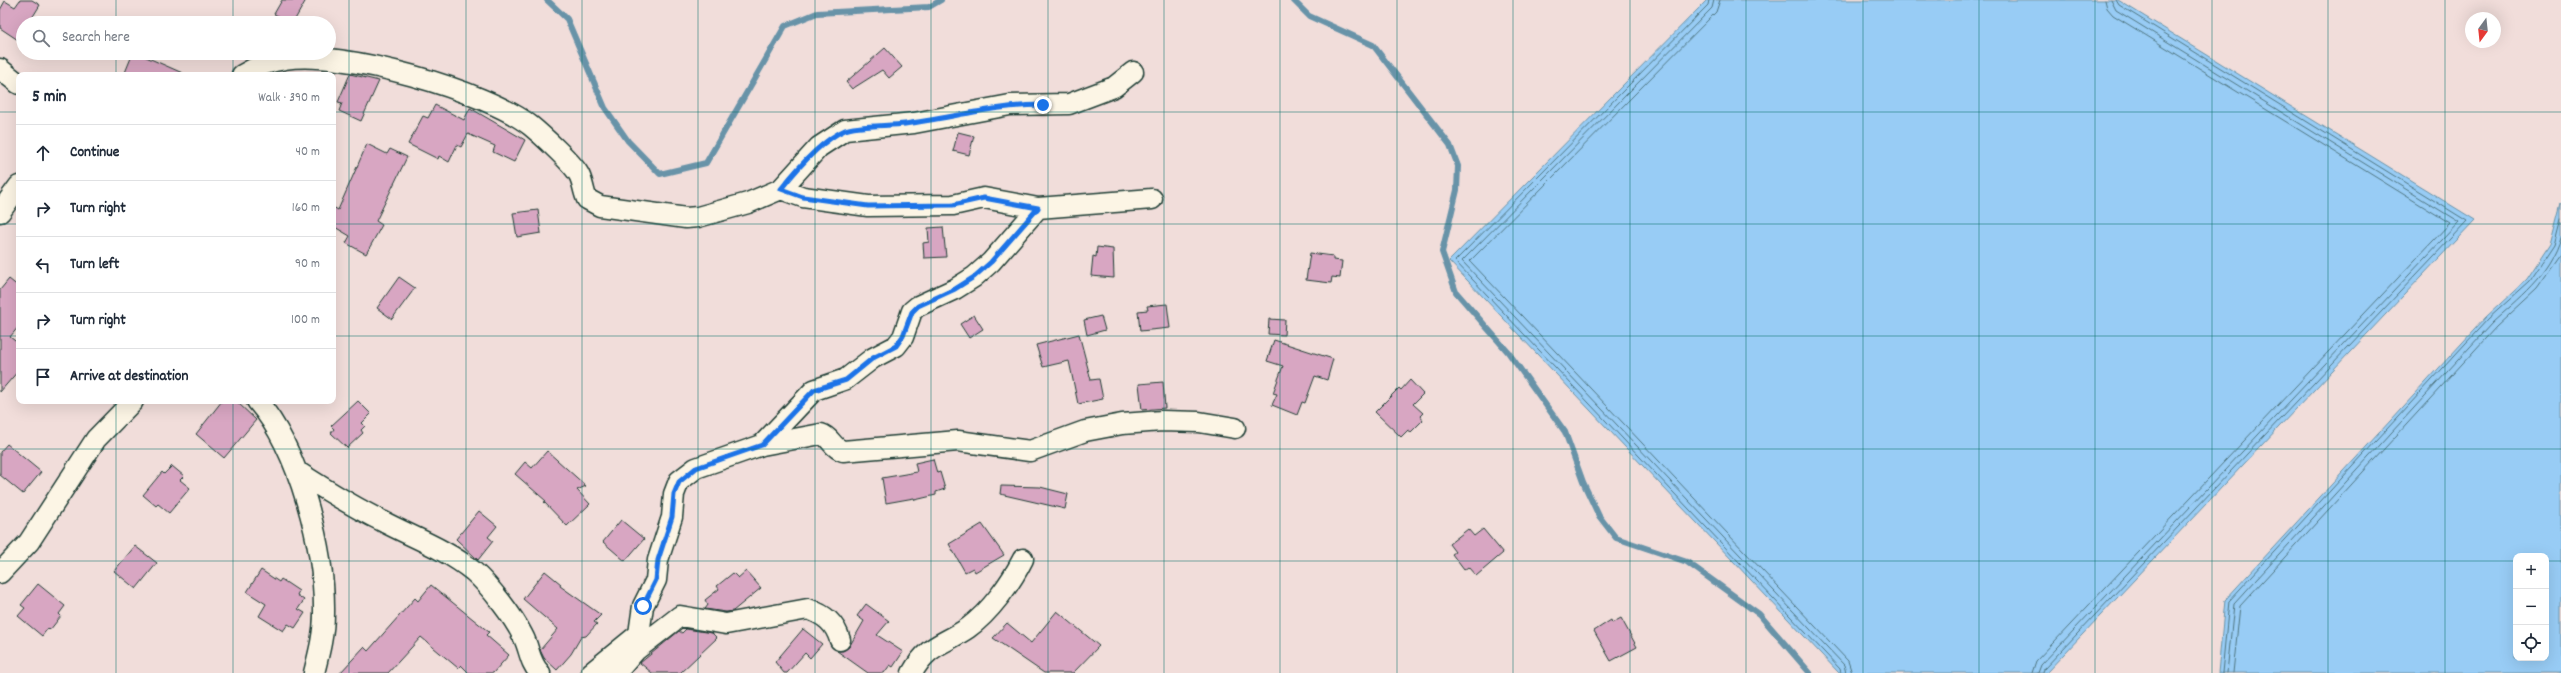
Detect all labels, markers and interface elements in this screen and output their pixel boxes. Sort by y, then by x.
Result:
north arrow [2465,12,2501,48]
search box [16,16,336,60]
icon: search [30,27,52,49]
text: Search here [62,27,130,49]
text: 5 min [32,86,66,110]
text: Walk · 390 m [258,89,320,108]
route end [1034,96,1052,114]
icon: ahead [32,142,54,164]
text: Continue [70,142,119,164]
text: 40 m [296,143,320,162]
icon: right [32,198,54,220]
text: Turn right [70,198,126,220]
text: 160 m [292,199,320,218]
icon: left [32,254,54,276]
text: Turn left [70,254,119,276]
text: 90 m [295,255,320,274]
icon: right [32,310,54,332]
text: Turn right [70,310,126,332]
text: 100 m [291,311,320,330]
icon: arrive [32,366,54,388]
text: Arrive at destination [70,366,188,388]
map controls [2513,553,2549,661]
button: + [2513,553,2549,589]
button: − [2513,589,2549,625]
route start [634,597,652,615]
button: locate [2513,625,2549,661]

